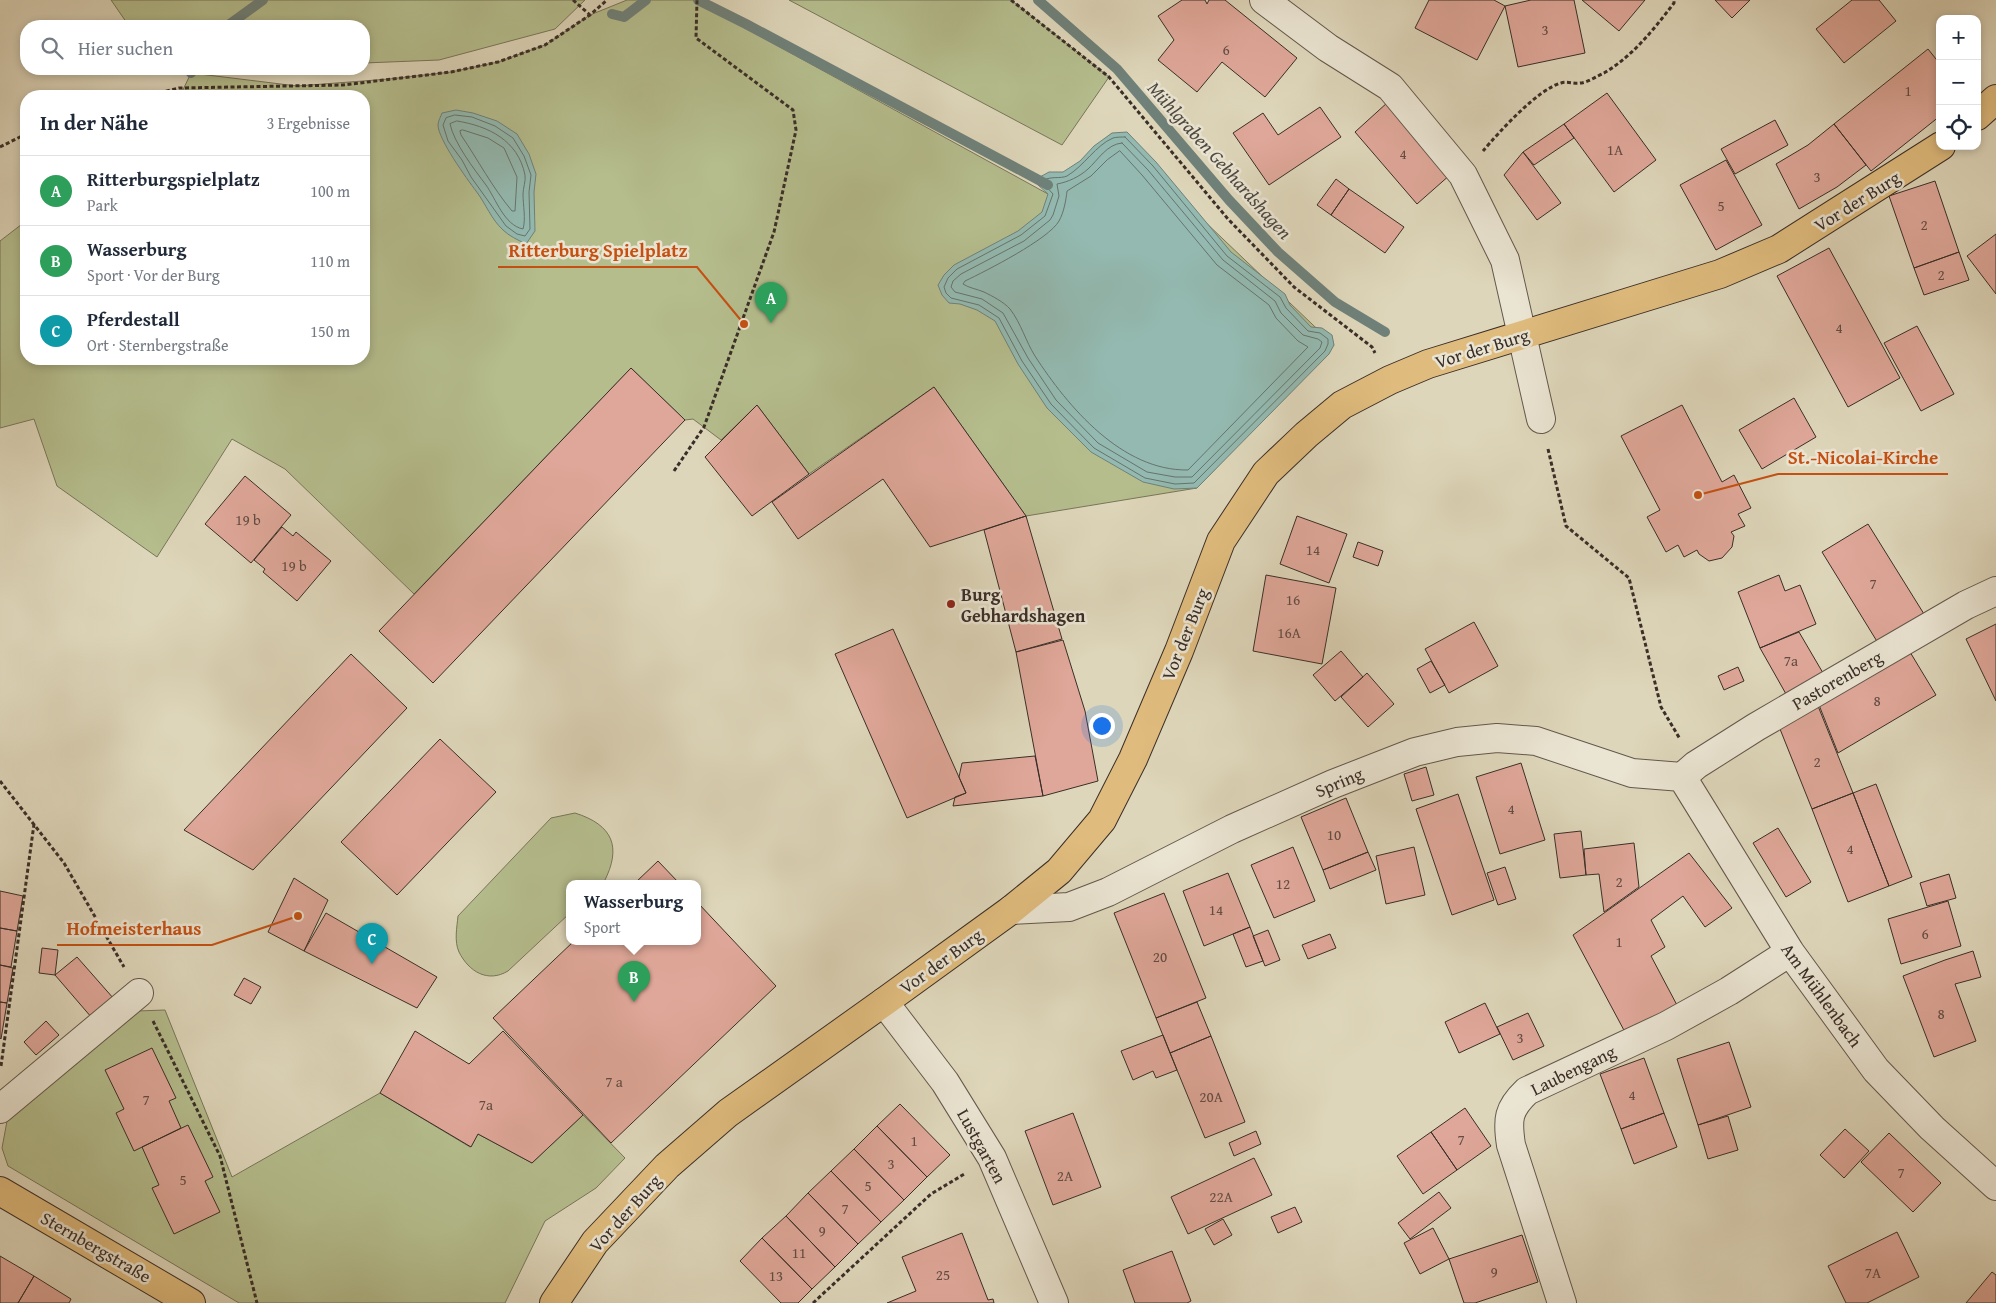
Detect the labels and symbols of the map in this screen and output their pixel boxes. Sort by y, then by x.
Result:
house number: 3 [1541,19,1549,40]
house number: 6 [1222,39,1230,60]
water label: Mühlgraben Gebhardshagen [1141,75,1299,246]
house number: 1 [1904,80,1912,101]
house number: 1A [1607,139,1623,160]
house number: 4 [1399,143,1407,164]
street label: Vor der Burg [1809,164,1905,238]
house number: 3 [1813,166,1821,187]
house number: 5 [1717,195,1725,216]
house number: 2 [1920,214,1928,235]
callout: Ritterburg Spielplatz [498,233,697,267]
text: Ritterburg Spielplatz [509,236,687,264]
house number: 2 [1937,264,1945,285]
pin: A [755,282,787,323]
house number: 4 [1835,317,1843,338]
street label: Vor der Burg [1432,321,1532,375]
callout: St.-Nicolai-Kirche [1778,440,1948,474]
text: St.-Nicolai-Kirche [1788,443,1938,471]
house number: 19 b [235,509,261,530]
house number: 14 [1306,539,1320,560]
house number: 19 b [281,555,307,576]
house number: 7 [1869,573,1877,594]
place label: Burg Gebhardshagen [961,581,1086,629]
street label: Vor der Burg [1154,584,1216,684]
house number: 16 [1286,589,1300,610]
marker: Burg Gebhardshagen [945,598,957,610]
house number: 16A [1277,622,1301,643]
street label: Pastorenberg [1787,643,1887,717]
house number: 7a [1784,650,1798,671]
house number: 8 [1873,690,1881,711]
your location [1089,713,1115,739]
house number: 2 [1813,751,1821,772]
street label: Spring [1311,760,1367,804]
house number: 4 [1507,798,1515,819]
house number: 10 [1327,824,1341,845]
house number: 4 [1846,838,1854,859]
house number: 2 [1615,871,1623,892]
house number: 12 [1276,873,1290,894]
house number: 14 [1209,899,1223,920]
callout: Hofmeisterhaus [57,911,212,945]
text: Hofmeisterhaus [67,914,201,942]
street label: Vor der Burg [894,922,988,1000]
pin: C [356,923,388,964]
house number: 6 [1921,923,1929,944]
house number: 1 [1615,931,1623,952]
street label: Am Mühlenbach [1775,937,1869,1053]
house number: 20 [1153,946,1167,967]
pin: B [618,961,650,1002]
house number: 8 [1937,1003,1945,1024]
house number: 3 [1516,1027,1524,1048]
street label: Laubengang [1526,1038,1620,1102]
house number: 7 a [605,1071,623,1092]
house number: 4 [1628,1084,1636,1105]
house number: 20A [1199,1086,1223,1107]
house number: 7 [142,1089,150,1110]
house number: 7a [479,1094,493,1115]
street label: Lustgarten [950,1104,1014,1188]
house number: 7 [1457,1129,1465,1150]
house number: 1 [910,1130,918,1151]
house number: 3 [887,1153,895,1174]
house number: 7 [1897,1162,1905,1183]
house number: 2A [1057,1165,1073,1186]
street label: Vor der Burg [582,1168,668,1258]
house number: 5 [179,1169,187,1190]
house number: 5 [864,1175,872,1196]
house number: 22A [1209,1186,1233,1207]
house number: 7 [841,1198,849,1219]
street label: Sternbergstraße [36,1204,156,1290]
house number: 9 [818,1220,826,1241]
house number: 11 [792,1242,806,1263]
house number: 9 [1490,1261,1498,1282]
house number: 7A [1865,1262,1881,1283]
house number: 25 [936,1264,950,1285]
house number: 13 [769,1265,783,1286]

